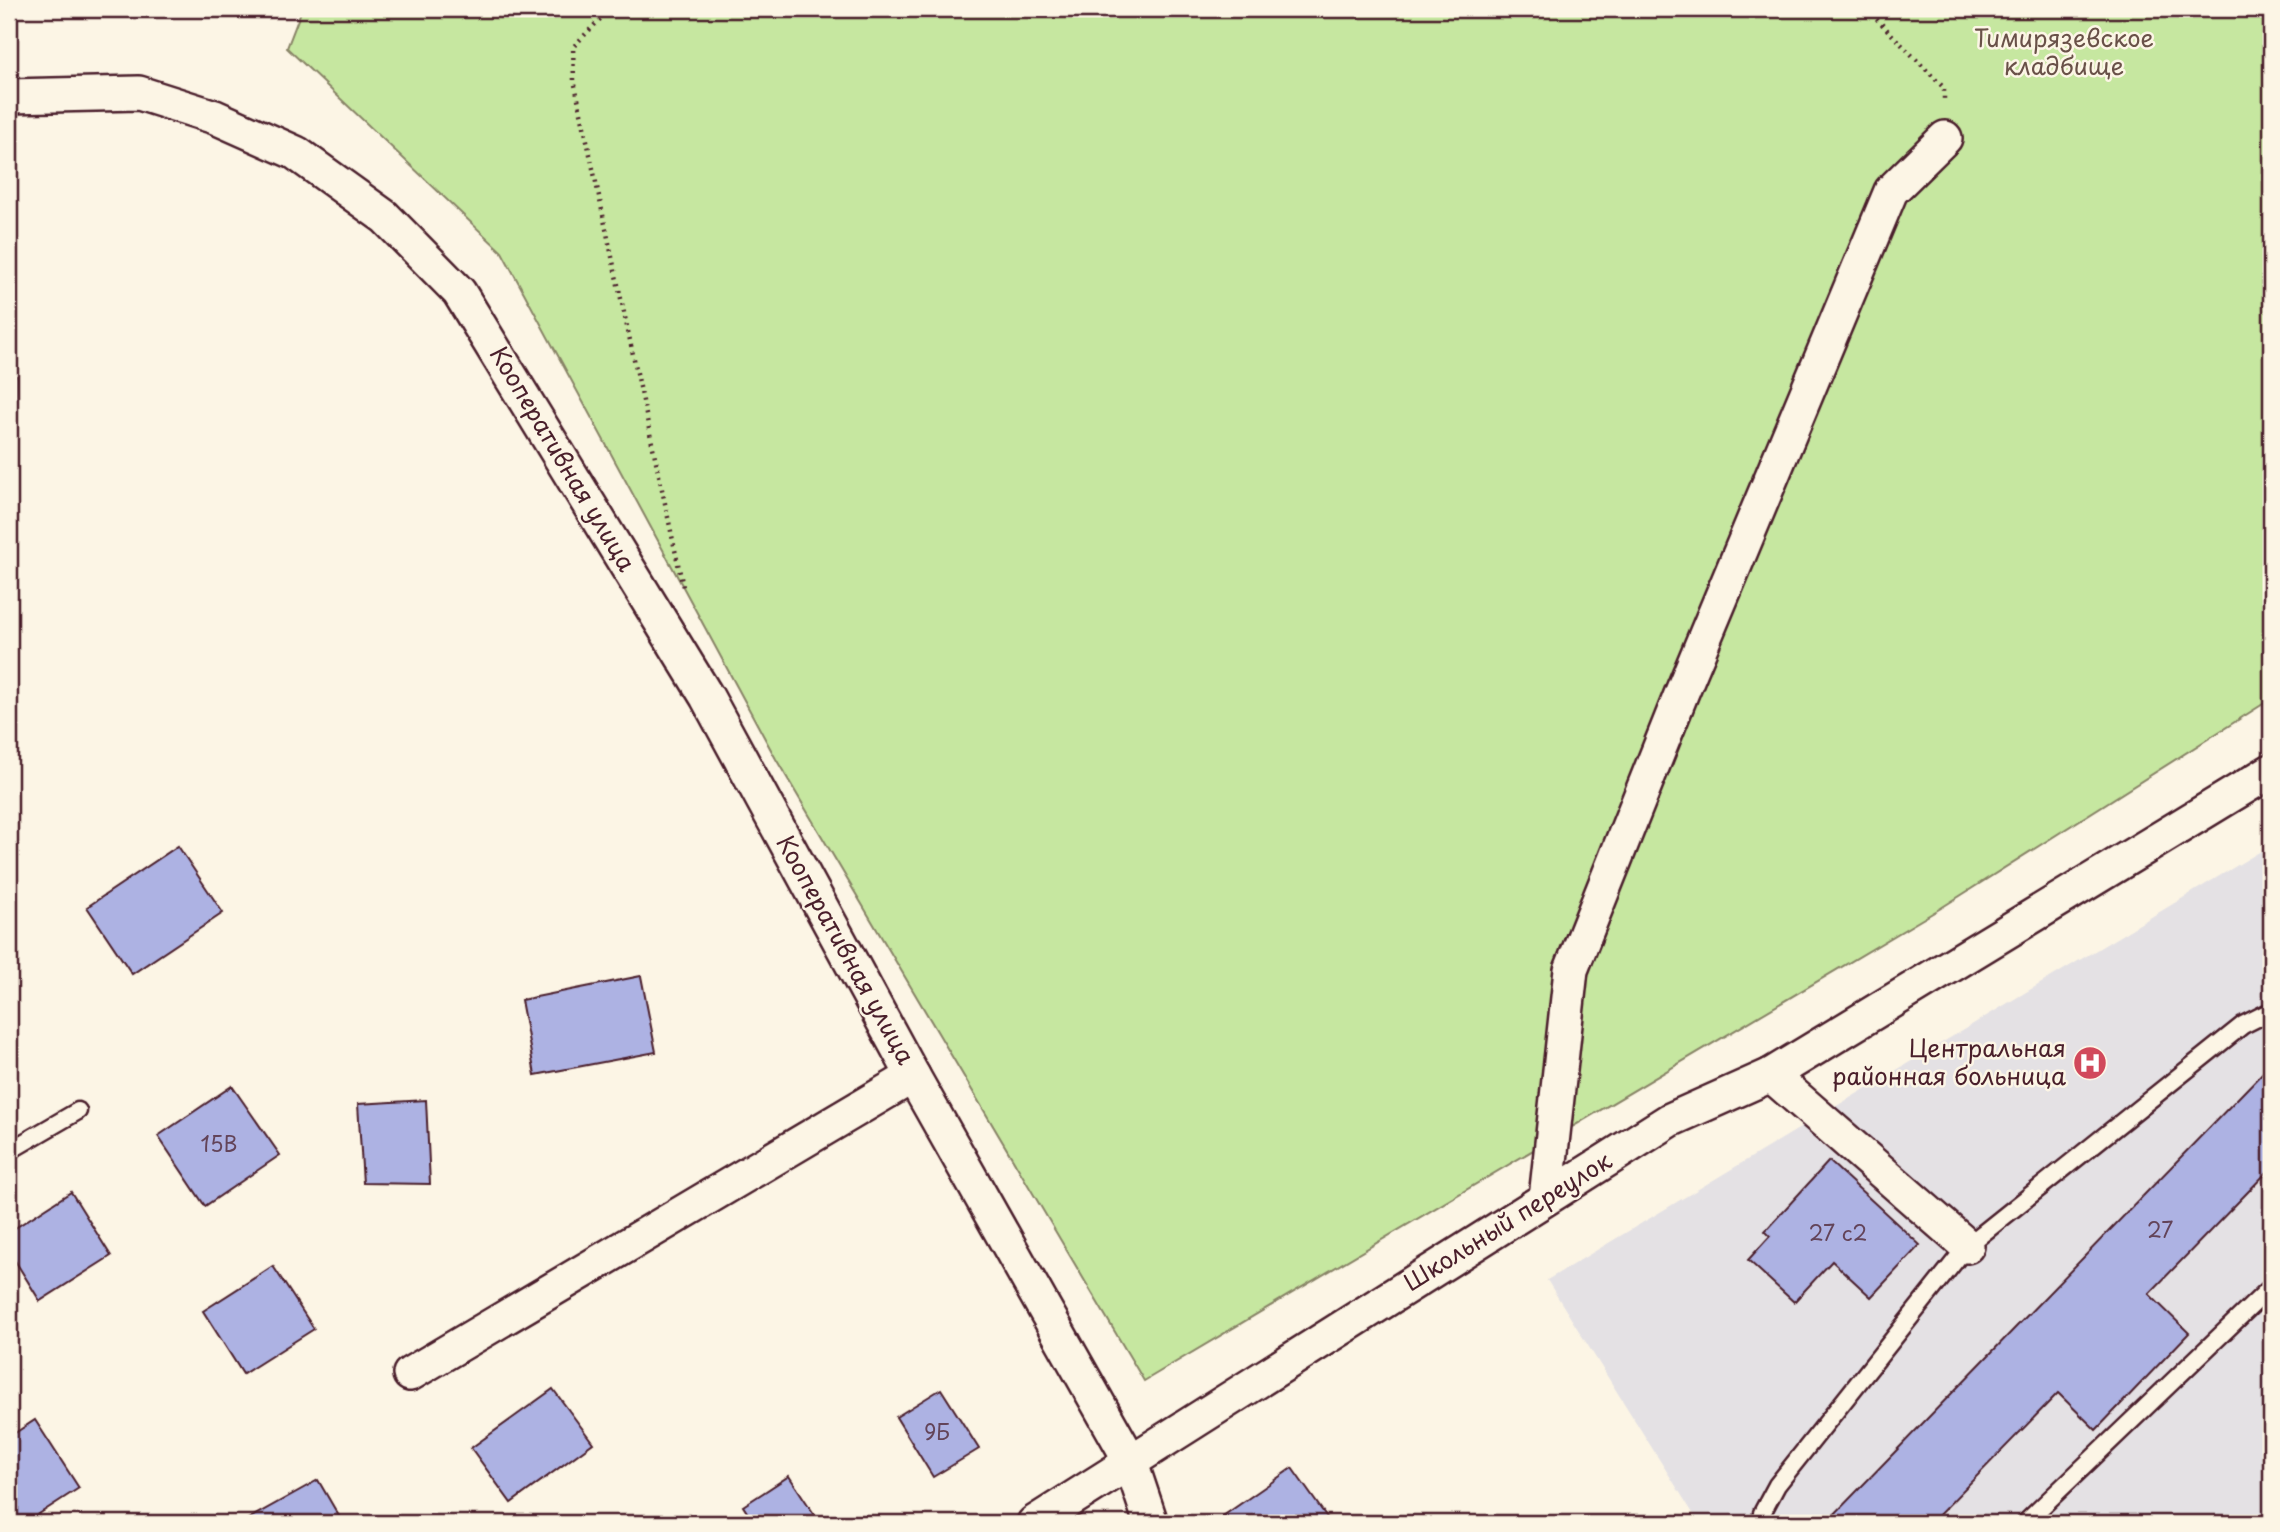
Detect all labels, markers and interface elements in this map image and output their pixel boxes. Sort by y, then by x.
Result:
park label: Тимирязевское кладбище [1974,19,2154,83]
street label: Кооперативная улица [482,338,645,578]
street label: Кооперативная улица [769,828,925,1070]
place label: Центральная районная больница [1832,1029,2066,1093]
hospital icon: Центральная районная больница [2071,1044,2109,1082]
house number: 15В [201,1127,237,1159]
street label: Школьный переулок [1396,1141,1619,1299]
house number: 27 [2147,1213,2173,1245]
house number: 27 с2 [1809,1216,1867,1248]
house number: 9Б [924,1415,950,1447]

